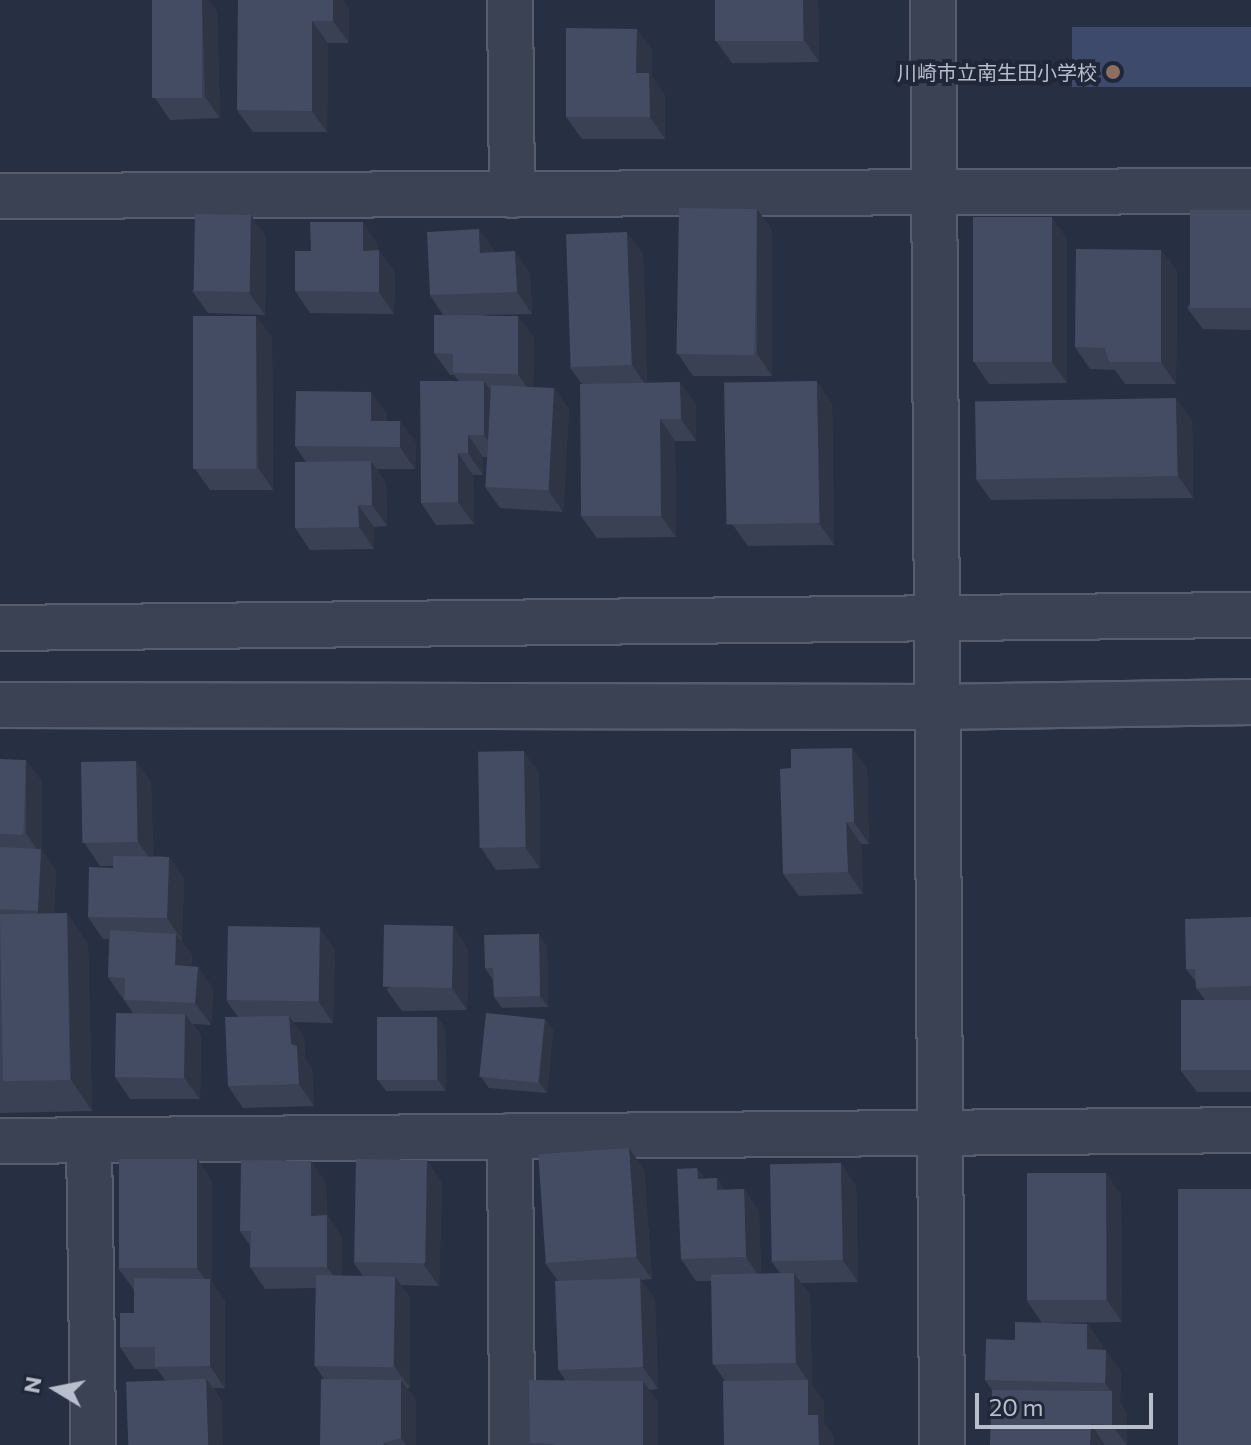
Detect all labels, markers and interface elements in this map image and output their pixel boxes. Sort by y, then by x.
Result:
place label: 川崎市立南生田小学校 [897,60,1097,84]
marker: 川崎市立南生田小学校 [1104,63,1122,81]
north arrow [16,1349,96,1429]
text: N [17,1374,47,1395]
scale bar [979,1377,1157,1427]
text: 20 m [989,1392,1043,1421]

